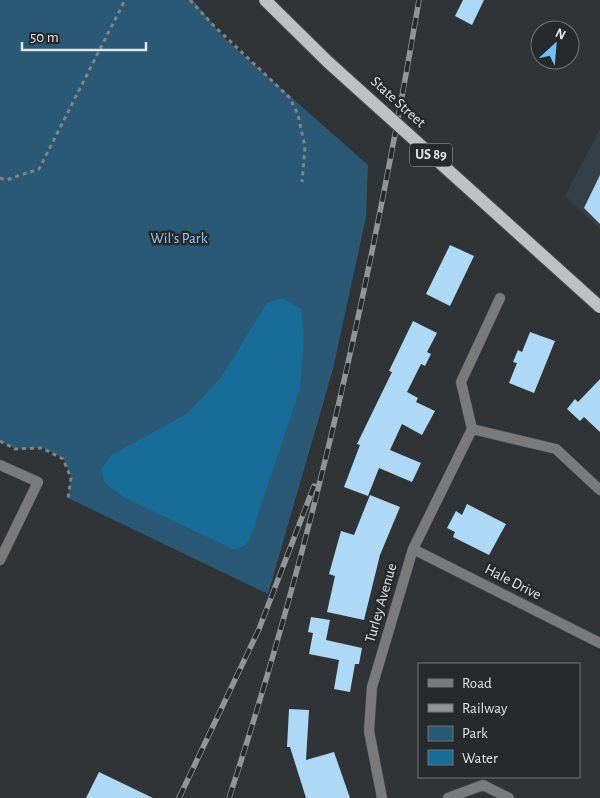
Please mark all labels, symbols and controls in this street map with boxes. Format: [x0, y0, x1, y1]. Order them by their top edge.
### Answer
scale bar [22, 20, 146, 52]
north arrow [530, 20, 580, 70]
text: N [553, 26, 568, 43]
text: 50 m [30, 30, 59, 45]
street label: State Street [368, 74, 428, 130]
road number: US 89 [410, 144, 452, 166]
park label: Wil's Park [150, 231, 208, 246]
street label: Hale Drive [482, 561, 544, 603]
street label: Turley Avenue [363, 562, 400, 644]
legend [418, 663, 580, 778]
text: Road [462, 676, 492, 691]
text: Railway [462, 701, 508, 716]
text: Park [462, 726, 488, 741]
text: Water [462, 751, 498, 766]

